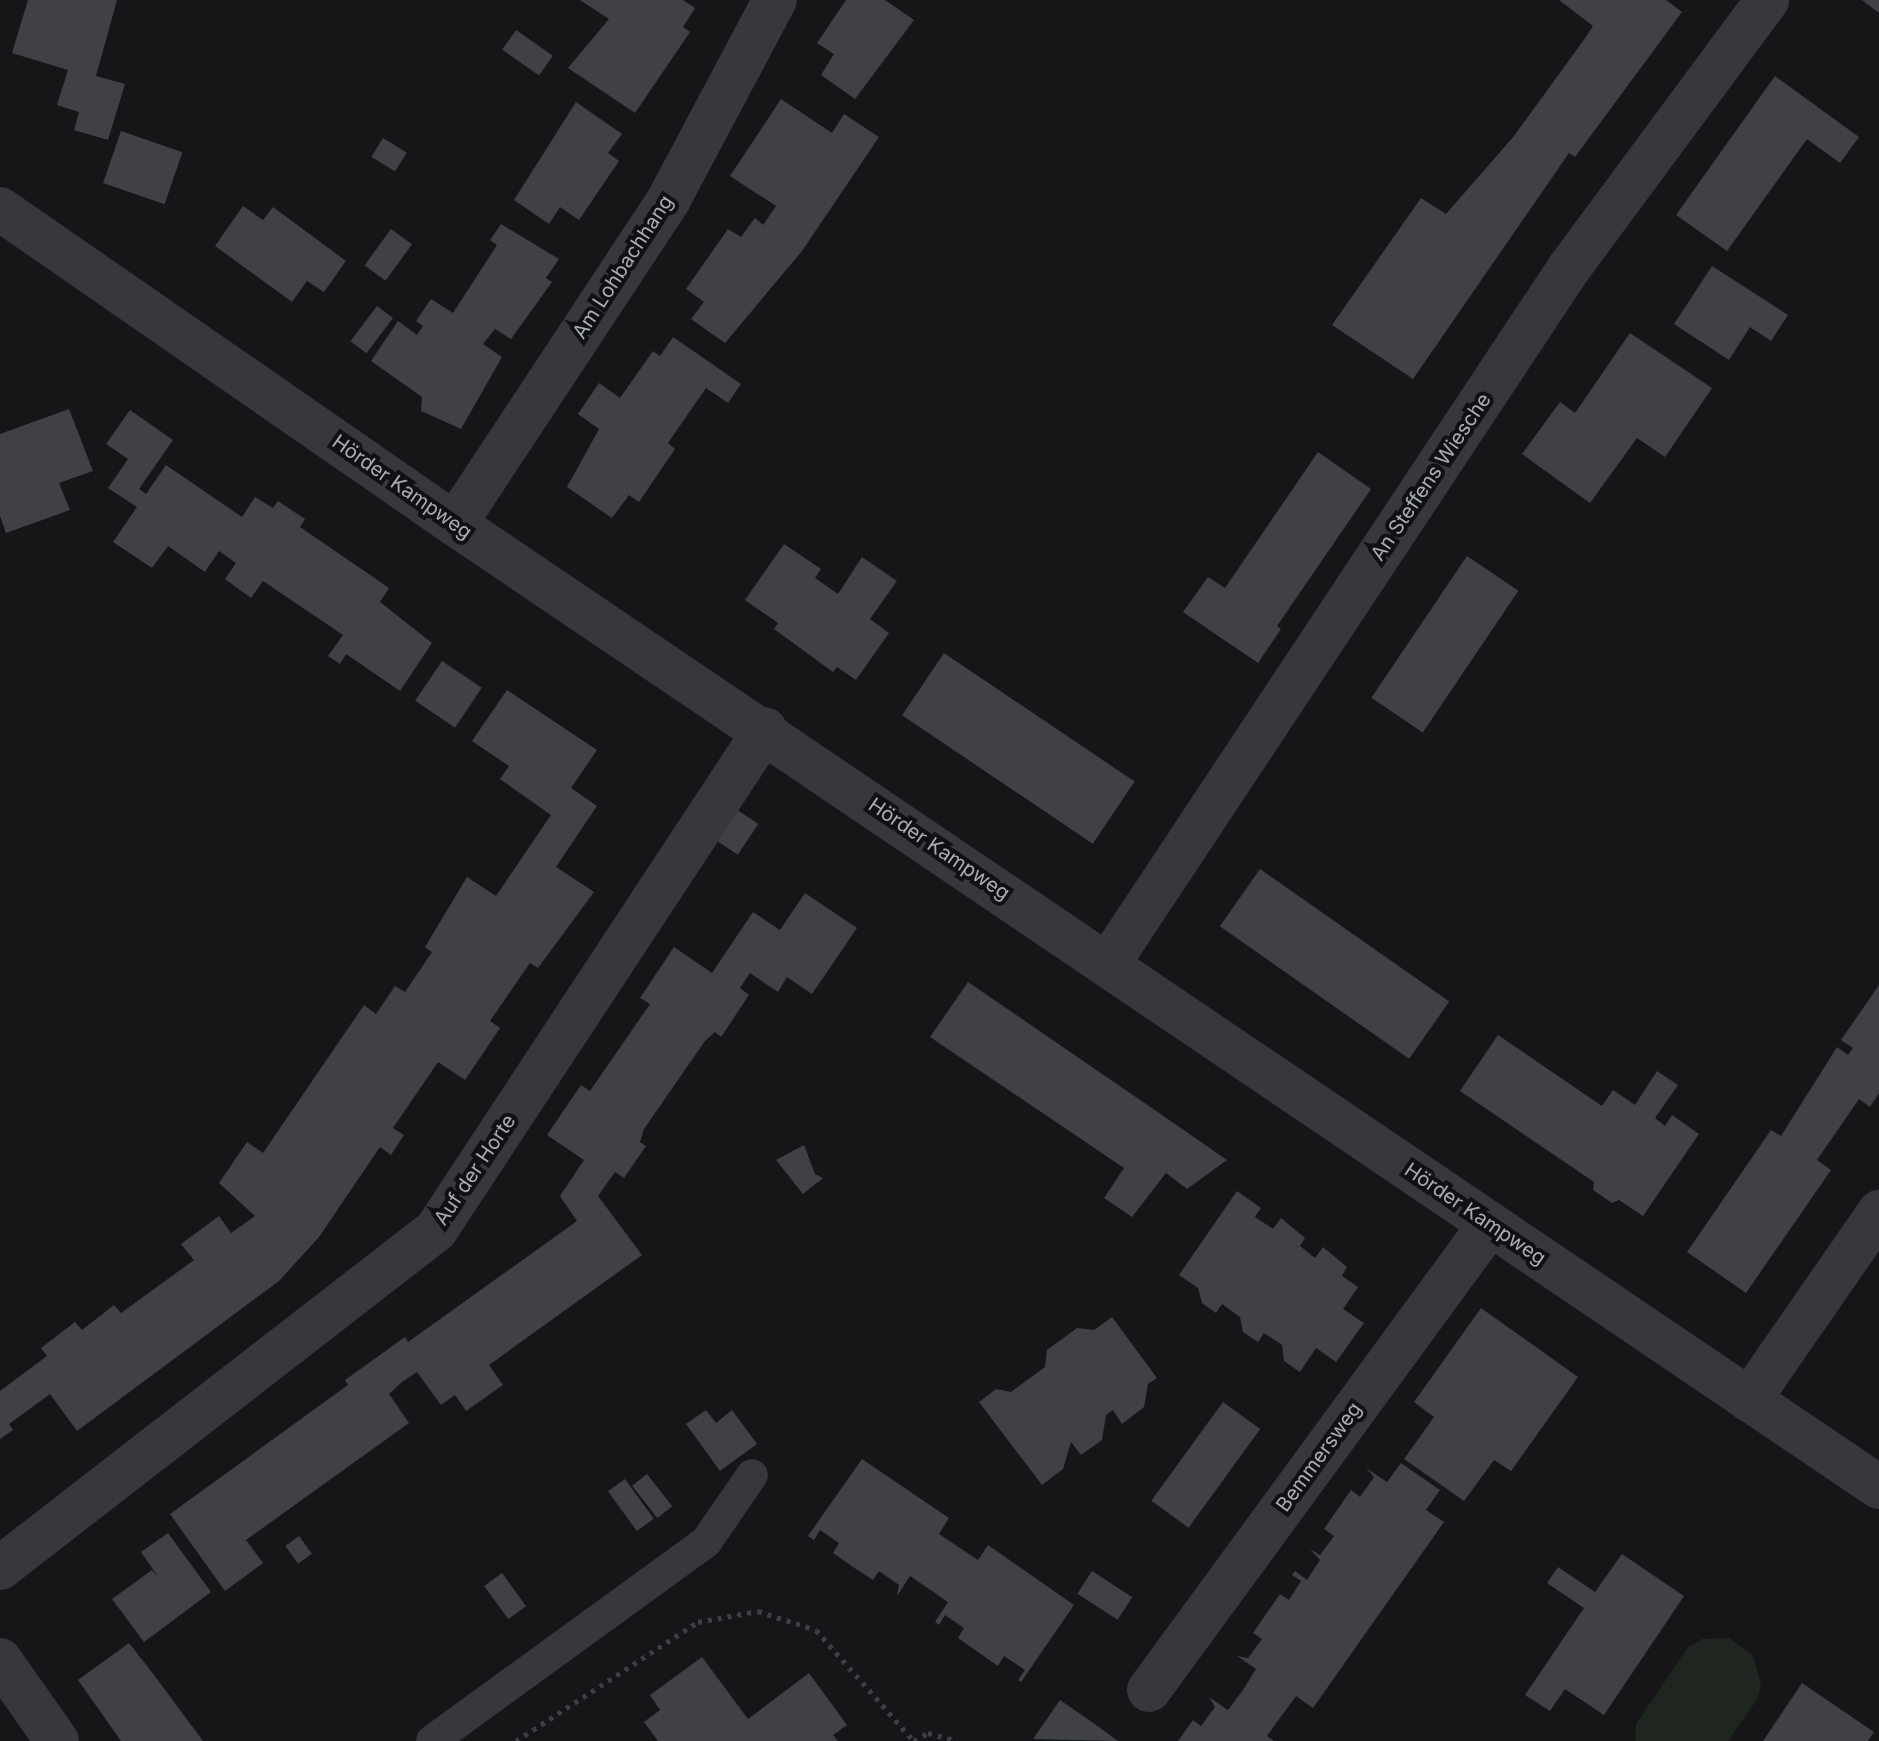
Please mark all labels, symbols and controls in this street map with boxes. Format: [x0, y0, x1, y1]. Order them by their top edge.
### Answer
street label: Am Lohbachhang [568, 191, 678, 343]
street label: An Steffens Wiesche [1366, 389, 1496, 565]
street label: Hörder Kampweg [327, 430, 477, 544]
street label: Hörder Kampweg [864, 793, 1014, 905]
street label: Auf der Horte [429, 1110, 521, 1230]
street label: Hörder Kampweg [1400, 1158, 1550, 1270]
street label: Bemmersweg [1271, 1398, 1367, 1516]

